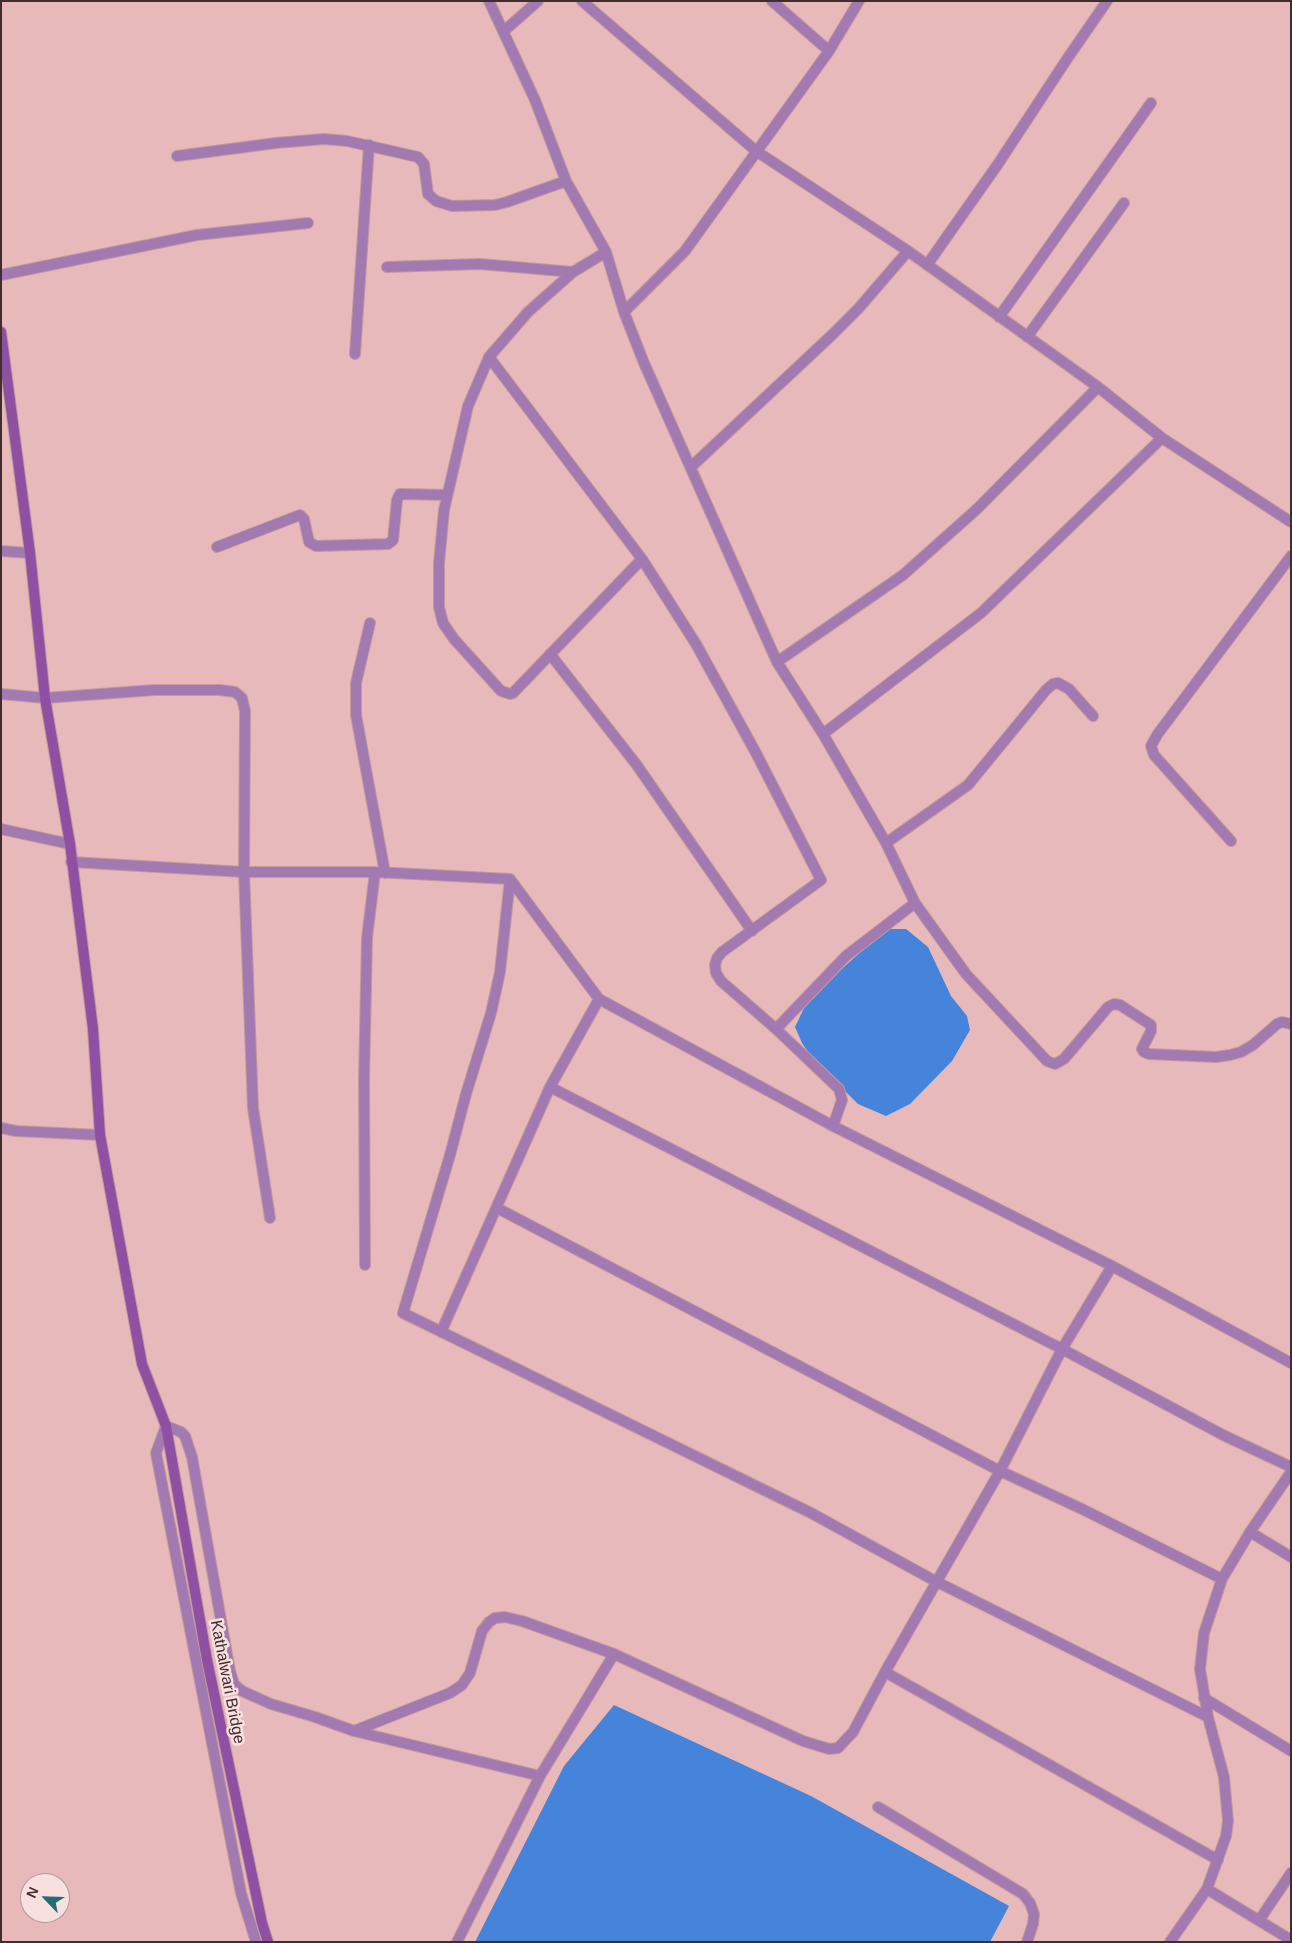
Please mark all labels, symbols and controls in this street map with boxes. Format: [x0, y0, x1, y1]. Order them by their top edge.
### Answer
street label: Kathalwari Bridge [206, 1619, 248, 1745]
north arrow [20, 1873, 70, 1923]
text: N [23, 1884, 42, 1900]

